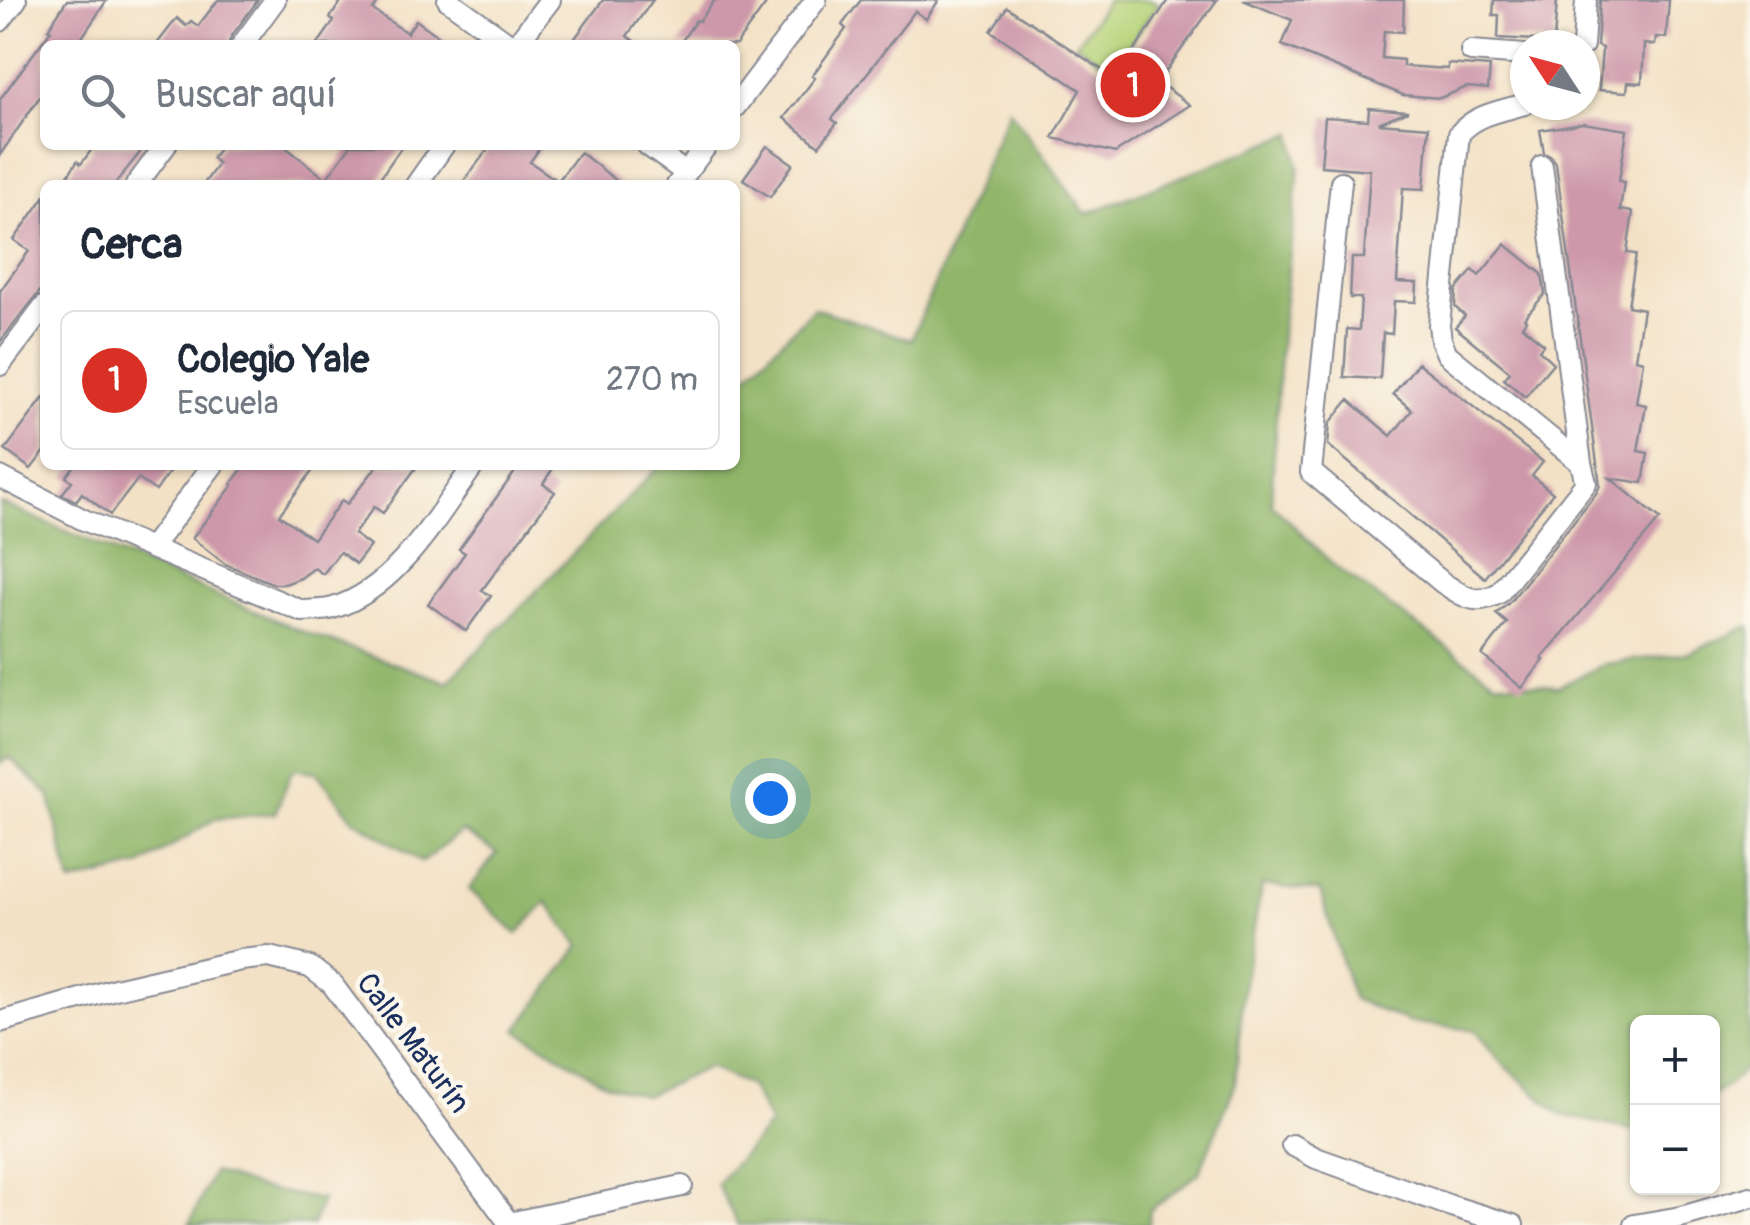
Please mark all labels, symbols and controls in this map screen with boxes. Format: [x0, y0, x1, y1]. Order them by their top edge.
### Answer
north arrow [1510, 30, 1600, 120]
search box [40, 40, 740, 150]
pin: 1 [1100, 48, 1166, 122]
icon: search [75, 68, 130, 123]
text: Buscar aquí [155, 71, 337, 119]
text: Cerca [80, 219, 182, 271]
text: Colegio Yale [177, 336, 369, 384]
text: 1 [108, 360, 121, 400]
text: 270 m [606, 360, 698, 400]
text: Escuela [177, 384, 279, 424]
your location [745, 773, 796, 824]
street label: Calle Maturín [348, 966, 478, 1120]
map controls [1630, 1015, 1720, 1195]
button: + [1630, 1015, 1720, 1105]
button: − [1630, 1105, 1720, 1195]

